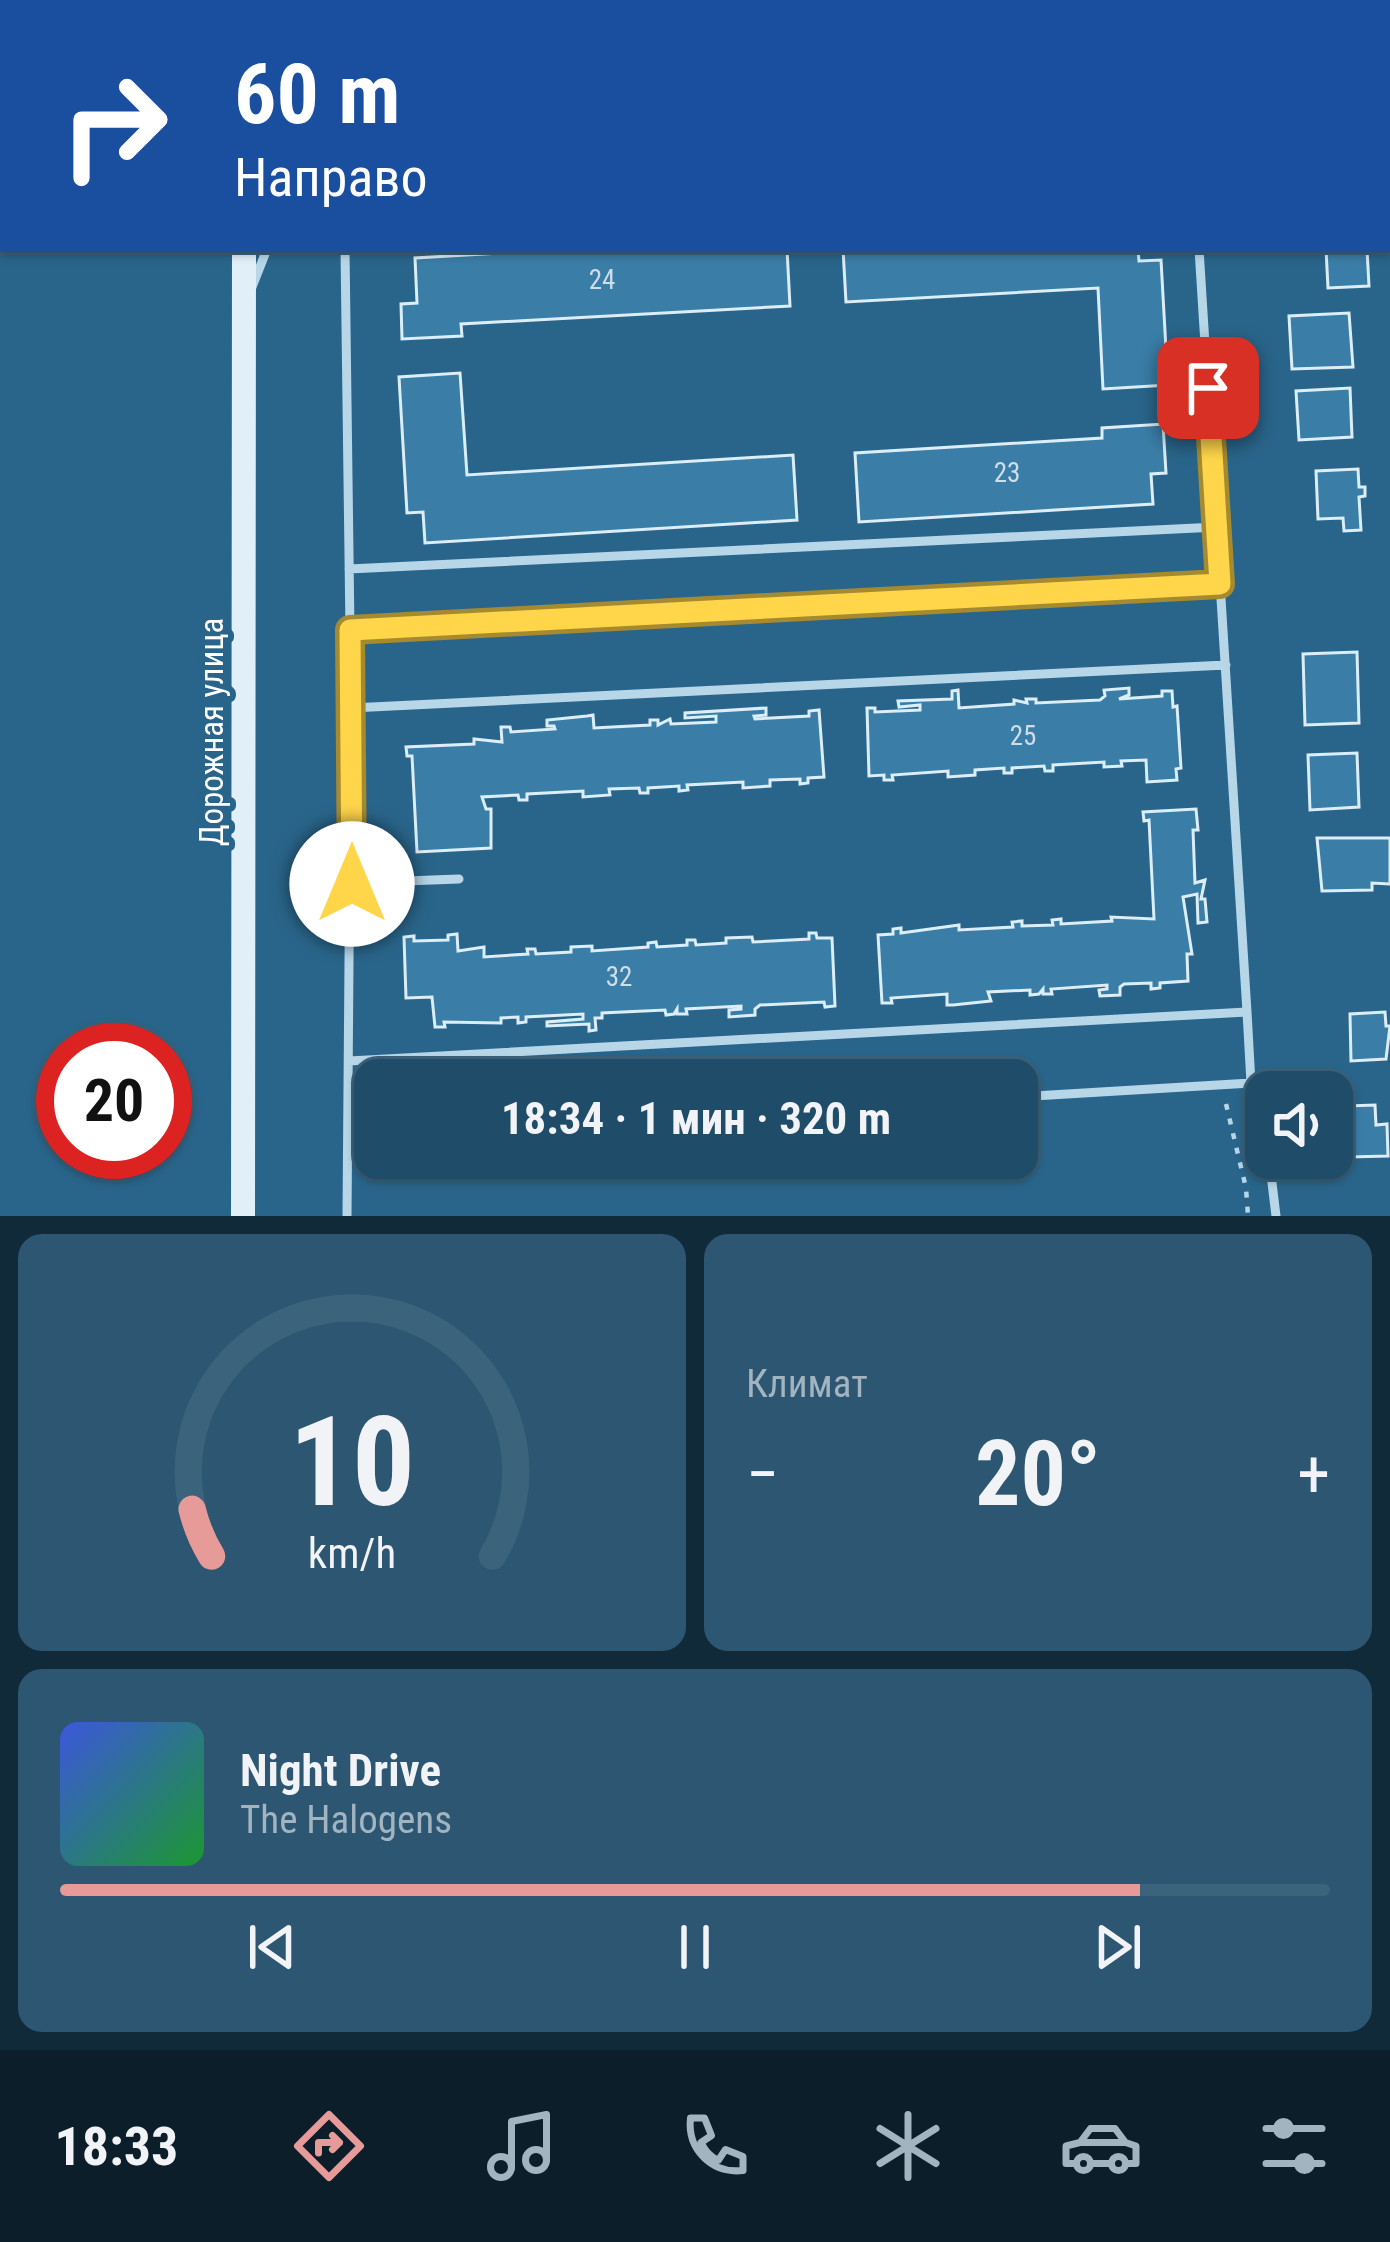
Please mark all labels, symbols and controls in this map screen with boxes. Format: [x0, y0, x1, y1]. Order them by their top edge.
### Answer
text: 60 m [234, 45, 401, 144]
icon: right [36, 48, 192, 204]
text: Направо [234, 146, 428, 209]
house number: 24 [589, 264, 615, 296]
pin [1157, 337, 1259, 439]
icon: arrive [1175, 355, 1241, 421]
house number: 23 [994, 457, 1020, 489]
street label: Дорожная улица [192, 618, 231, 846]
house number: 25 [1010, 720, 1036, 752]
position arrow [289, 821, 415, 947]
house number: 32 [606, 961, 632, 993]
speed limit sign: 20 [36, 1023, 192, 1179]
map controls [1245, 1071, 1353, 1179]
button: sound [1245, 1071, 1353, 1179]
text: 18:34 · 1 мин · 320 m [501, 1092, 891, 1145]
text: Климат [746, 1361, 868, 1407]
text: 10 [289, 1389, 415, 1535]
text: 20° [975, 1422, 1101, 1527]
text: − [746, 1436, 779, 1513]
text: + [1297, 1436, 1330, 1513]
text: km/h [308, 1527, 396, 1577]
text: Night Drive [240, 1744, 441, 1797]
text: The Halogens [240, 1797, 452, 1843]
icon: previous [239, 1914, 305, 1980]
icon: pause [662, 1914, 728, 1980]
icon: next [1085, 1914, 1151, 1980]
icon: directions [287, 2104, 371, 2188]
icon: music [480, 2104, 564, 2188]
icon: phone [673, 2104, 757, 2188]
icon: climate [866, 2104, 950, 2188]
icon: car [1059, 2104, 1143, 2188]
icon: filters [1252, 2104, 1336, 2188]
text: 18:33 [54, 2115, 178, 2178]

